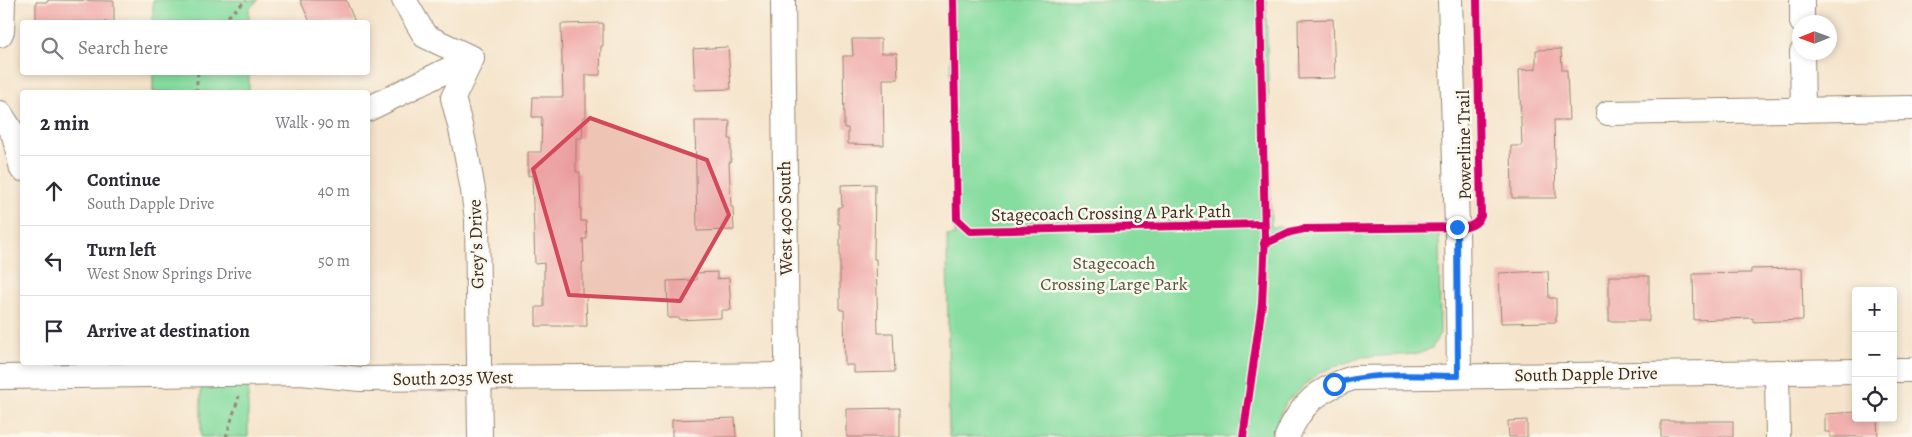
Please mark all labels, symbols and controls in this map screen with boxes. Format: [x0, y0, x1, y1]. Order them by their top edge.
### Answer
north arrow [1792, 15, 1837, 60]
search box [20, 20, 370, 75]
icon: search [38, 34, 66, 62]
text: Search here [78, 35, 168, 61]
street label: Powerline Trail [1451, 89, 1477, 200]
text: 2 min [40, 109, 89, 137]
text: Walk · 90 m [275, 112, 350, 134]
street label: West 400 South [772, 160, 798, 276]
text: Continue [87, 167, 161, 193]
icon: ahead [40, 177, 68, 205]
text: 40 m [318, 180, 350, 202]
text: South Dapple Drive [87, 193, 215, 215]
street label: Grey's Drive [462, 199, 490, 289]
street label: Stagecoach Crossing A Park Path [991, 199, 1232, 227]
route end [1446, 216, 1469, 239]
text: Turn left [87, 237, 156, 263]
icon: left [40, 247, 68, 275]
text: 50 m [318, 250, 350, 272]
park label: Stagecoach Crossing Large Park [1040, 251, 1188, 296]
text: West Snow Springs Drive [87, 263, 252, 285]
map controls [1852, 287, 1897, 422]
button: + [1852, 287, 1897, 332]
icon: arrive [40, 317, 68, 345]
text: Arrive at destination [87, 318, 250, 344]
button: − [1852, 332, 1897, 377]
street label: South Dapple Drive [1514, 361, 1658, 387]
street label: South 2035 West [392, 365, 514, 391]
route start [1323, 373, 1346, 396]
button: locate [1852, 377, 1897, 422]

